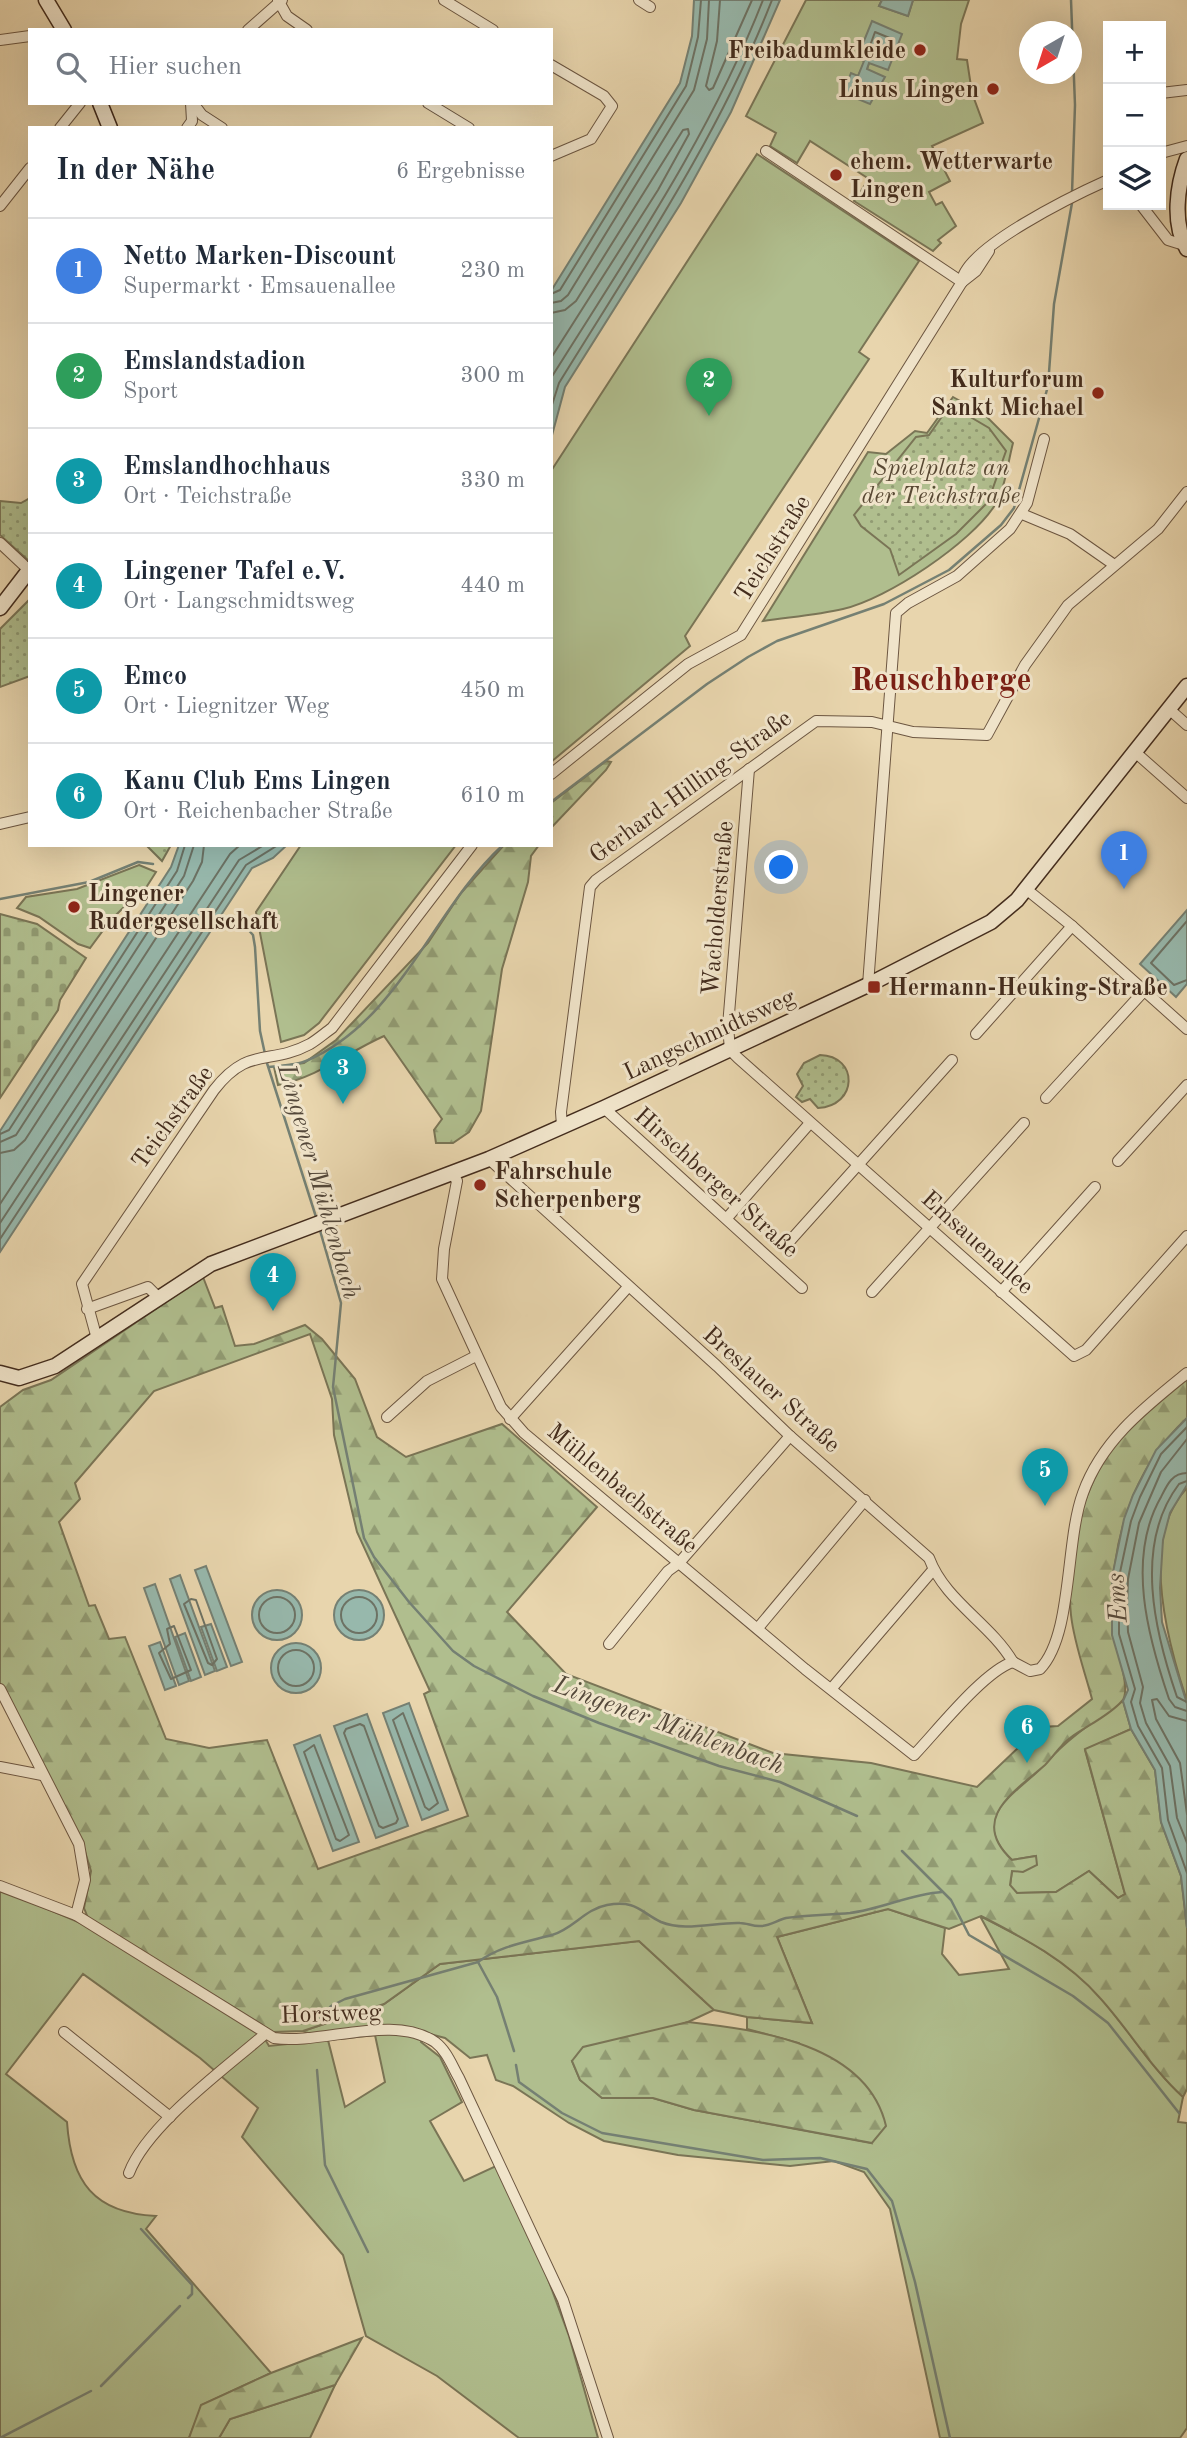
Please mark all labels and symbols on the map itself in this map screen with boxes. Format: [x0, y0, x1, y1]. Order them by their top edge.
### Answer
north arrow [1019, 21, 1082, 84]
place label: Freibadumkleide [727, 40, 906, 64]
marker: Freibadumkleide [912, 42, 928, 58]
place label: Linus Lingen [838, 79, 979, 103]
marker: Linus Lingen [985, 81, 1001, 97]
place label: ehem. Wetterwarte Lingen [850, 151, 1053, 203]
marker: ehem. Wetterwarte Lingen [828, 167, 844, 183]
pin: 2 [686, 358, 732, 416]
place label: Kulturforum Sankt Michael [931, 369, 1084, 421]
marker: Kulturforum Sankt Michael [1090, 385, 1106, 401]
park label: Spielplatz an der Teichstraße [862, 457, 1021, 509]
street label: Teichstraße [732, 492, 816, 607]
district label: Reuschberge [850, 666, 1032, 698]
street label: Gerhard-Hilling-Straße [586, 707, 796, 869]
street label: Wacholderstraße [699, 820, 739, 996]
pin: 1 [1101, 831, 1147, 889]
your location [764, 850, 798, 884]
place label: Lingener Rudergesellschaft [88, 883, 279, 935]
marker: Lingener Rudergesellschaft [66, 899, 82, 915]
place label: Hermann-Heuking-Straße [888, 977, 1168, 1001]
marker: Hermann-Heuking-Straße [866, 979, 882, 995]
street label: Langschmidtsweg [620, 986, 799, 1086]
pin: 3 [320, 1046, 366, 1104]
water label: Lingener Mühlenbach [272, 1060, 364, 1302]
street label: Teichstraße [128, 1062, 219, 1174]
street label: Hirschberger Straße [629, 1104, 802, 1263]
place label: Fahrschule Scherpenberg [494, 1161, 641, 1213]
marker: Fahrschule Scherpenberg [472, 1177, 488, 1193]
street label: Emsauenallee [916, 1187, 1037, 1300]
pin: 4 [250, 1253, 296, 1311]
street label: Breslauer Straße [698, 1323, 844, 1458]
street label: Mühlenbachstraße [542, 1420, 702, 1559]
pin: 5 [1022, 1448, 1068, 1506]
water label: Ems [1103, 1572, 1133, 1625]
water label: Lingener Mühlenbach [548, 1672, 787, 1780]
pin: 6 [1004, 1705, 1050, 1763]
street label: Horstweg [280, 2001, 382, 2029]

